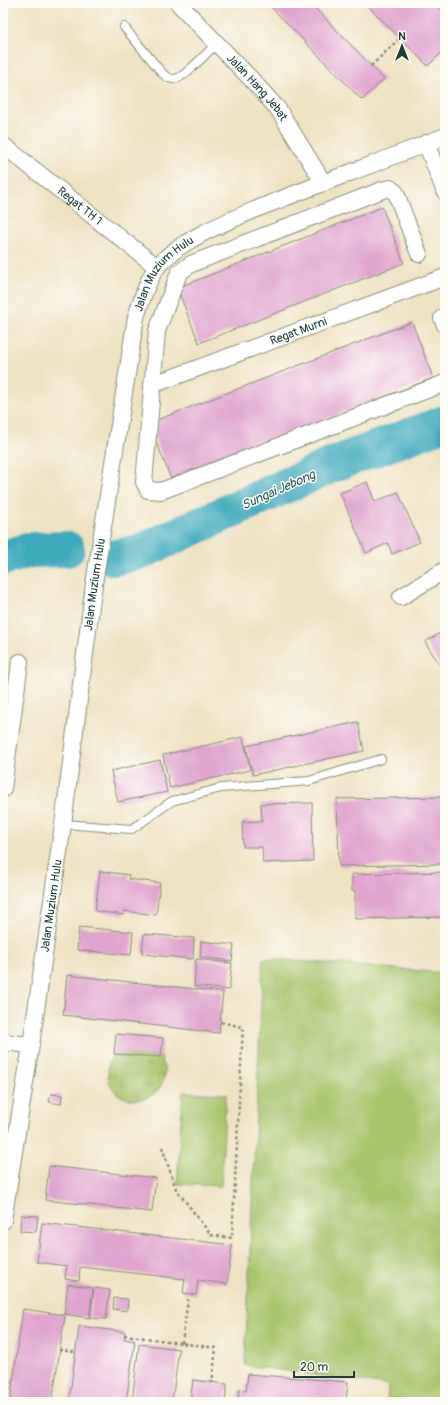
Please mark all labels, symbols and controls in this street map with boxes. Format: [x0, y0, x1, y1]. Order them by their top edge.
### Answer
north arrow [382, 26, 422, 66]
text: N [398, 30, 406, 43]
street label: Jalan Hang Jebat [223, 51, 291, 124]
street label: Regat TH 1 [54, 184, 105, 229]
street label: Jalan Muzium Hulu [131, 233, 197, 313]
street label: Regat Murni [268, 314, 329, 349]
water label: Sungai Jebong [239, 466, 319, 513]
street label: Jalan Muzium Hulu [81, 537, 109, 632]
street label: Jalan Muzium Hulu [38, 858, 66, 953]
scale bar [294, 1353, 354, 1379]
text: 20 m [300, 1360, 329, 1375]

